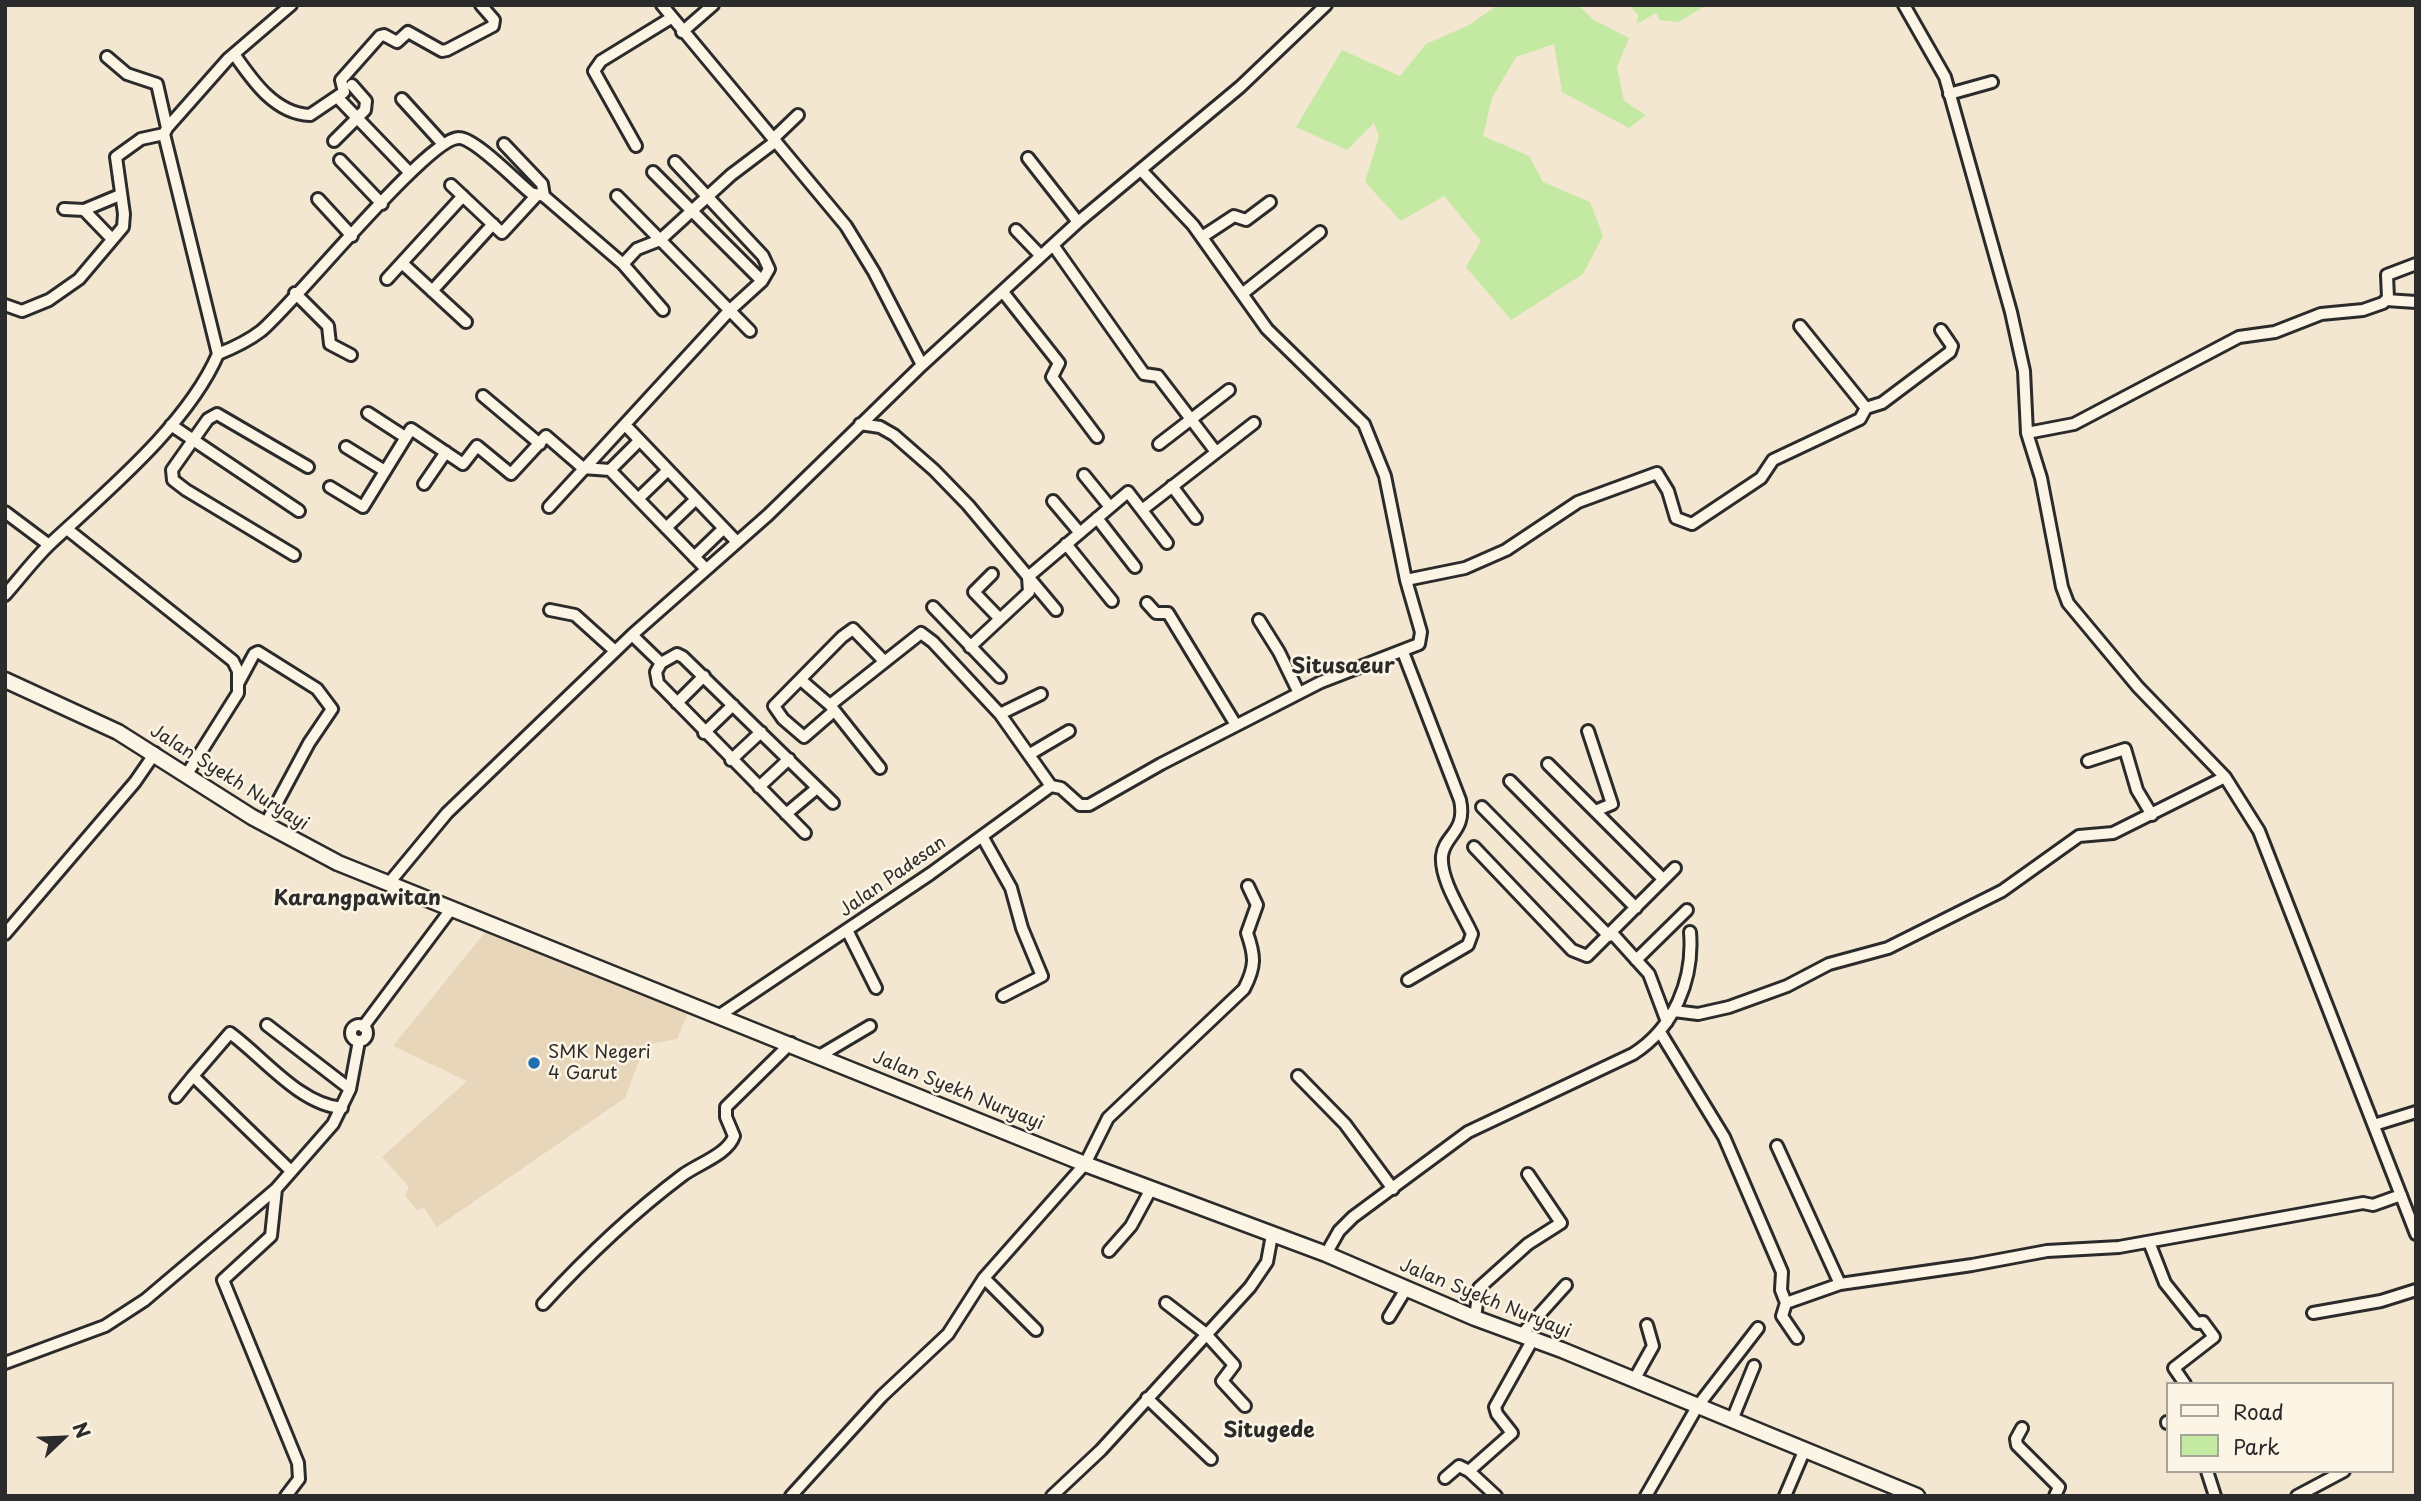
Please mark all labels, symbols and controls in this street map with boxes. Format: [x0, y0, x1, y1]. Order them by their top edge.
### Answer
district label: Situsaeur [1291, 654, 1395, 680]
street label: Jalan Syekh Nuryayi [146, 720, 312, 836]
street label: Jalan Padesan [836, 832, 950, 922]
district label: Karangpawitan [273, 886, 441, 912]
place label: SMK Negeri 4 Garut [548, 1042, 651, 1084]
street label: Jalan Syekh Nuryayi [869, 1047, 1047, 1135]
marker: SMK Negeri 4 Garut [526, 1055, 542, 1071]
street label: Jalan Syekh Nuryayi [1396, 1255, 1574, 1343]
legend [2166, 1382, 2393, 1473]
text: Road [2233, 1395, 2284, 1427]
north arrow [28, 1403, 98, 1473]
text: N [67, 1417, 98, 1442]
district label: Situgede [1223, 1418, 1315, 1444]
text: Park [2233, 1430, 2280, 1462]

